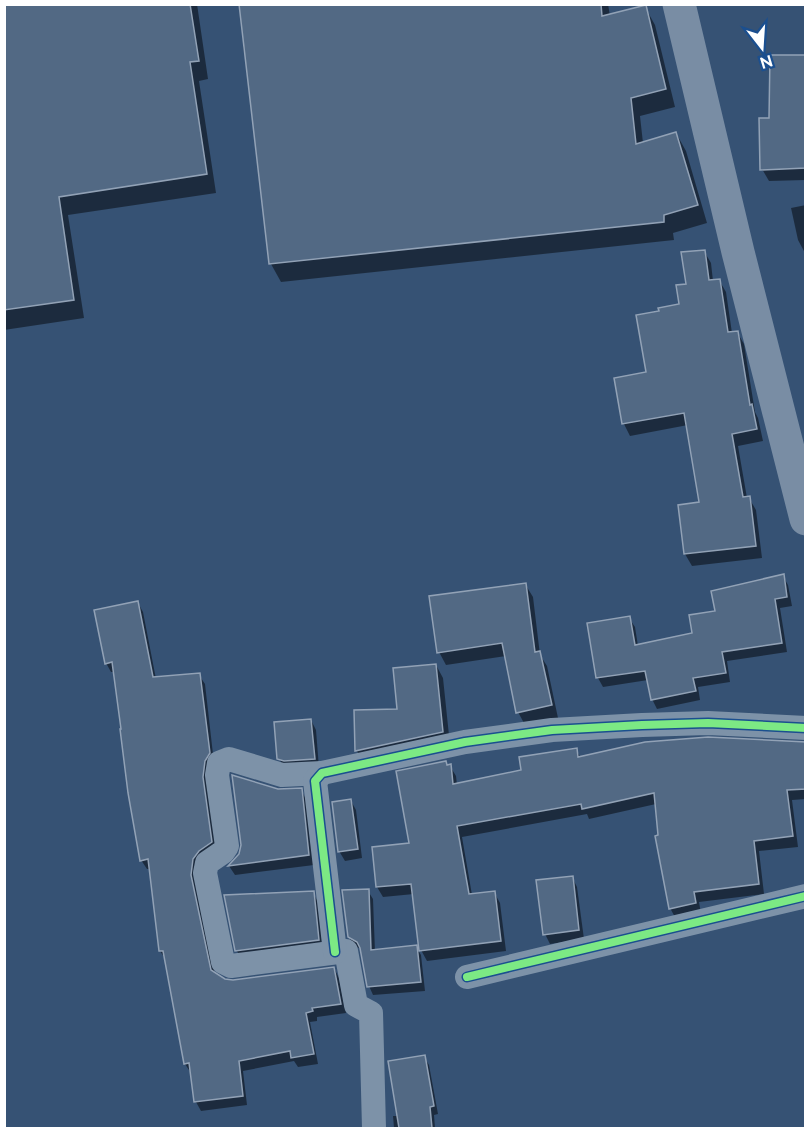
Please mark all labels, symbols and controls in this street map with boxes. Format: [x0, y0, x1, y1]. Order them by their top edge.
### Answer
north arrow [732, 18, 792, 78]
text: N [758, 51, 775, 73]

